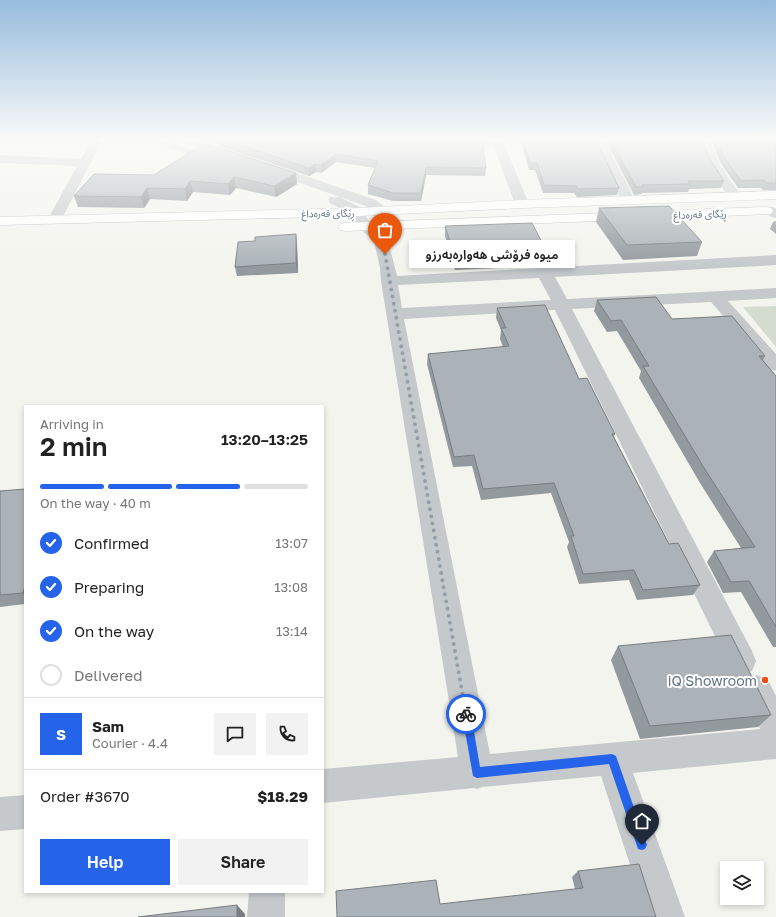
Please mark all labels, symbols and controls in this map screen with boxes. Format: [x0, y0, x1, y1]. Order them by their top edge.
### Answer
street label: ڕێگای قەرەداغ [301, 207, 355, 223]
street label: ڕێگای قەرەداغ [673, 207, 727, 224]
pin [368, 213, 402, 254]
icon: bag [374, 219, 396, 241]
callout: میوە فرۆشی هەوارەبەرزو [409, 240, 575, 268]
text: میوە فرۆشی هەوارەبەرزو [425, 246, 559, 262]
text: Arriving in [40, 416, 104, 432]
text: 13:20–13:25 [221, 430, 308, 448]
text: 2 min [40, 431, 108, 462]
text: On the way · 40 m [40, 495, 151, 511]
icon: check [40, 532, 62, 554]
text: Confirmed [74, 534, 149, 552]
text: 13:07 [275, 535, 308, 551]
icon: check [40, 576, 62, 598]
text: Preparing [74, 578, 144, 596]
text: 13:08 [274, 579, 308, 595]
icon: check [40, 620, 62, 642]
text: On the way [74, 622, 154, 640]
text: 13:14 [276, 623, 308, 639]
text: Delivered [74, 666, 142, 684]
place label: iQ Showroom [668, 672, 757, 689]
marker: iQ Showroom [760, 675, 770, 685]
courier [446, 694, 486, 734]
icon: bike [455, 703, 477, 725]
button: chat [214, 713, 256, 755]
button: phone [266, 713, 308, 755]
text: Sam [92, 717, 124, 735]
text: S [56, 725, 66, 743]
text: Courier · 4.4 [92, 735, 168, 751]
text: Order #3670 [40, 787, 130, 805]
text: $18.29 [257, 787, 308, 805]
pin [625, 804, 659, 845]
icon: home [631, 810, 653, 832]
button: Help [40, 839, 170, 885]
button: Share [178, 839, 308, 885]
map controls [720, 861, 764, 905]
button: layers [720, 861, 764, 905]

